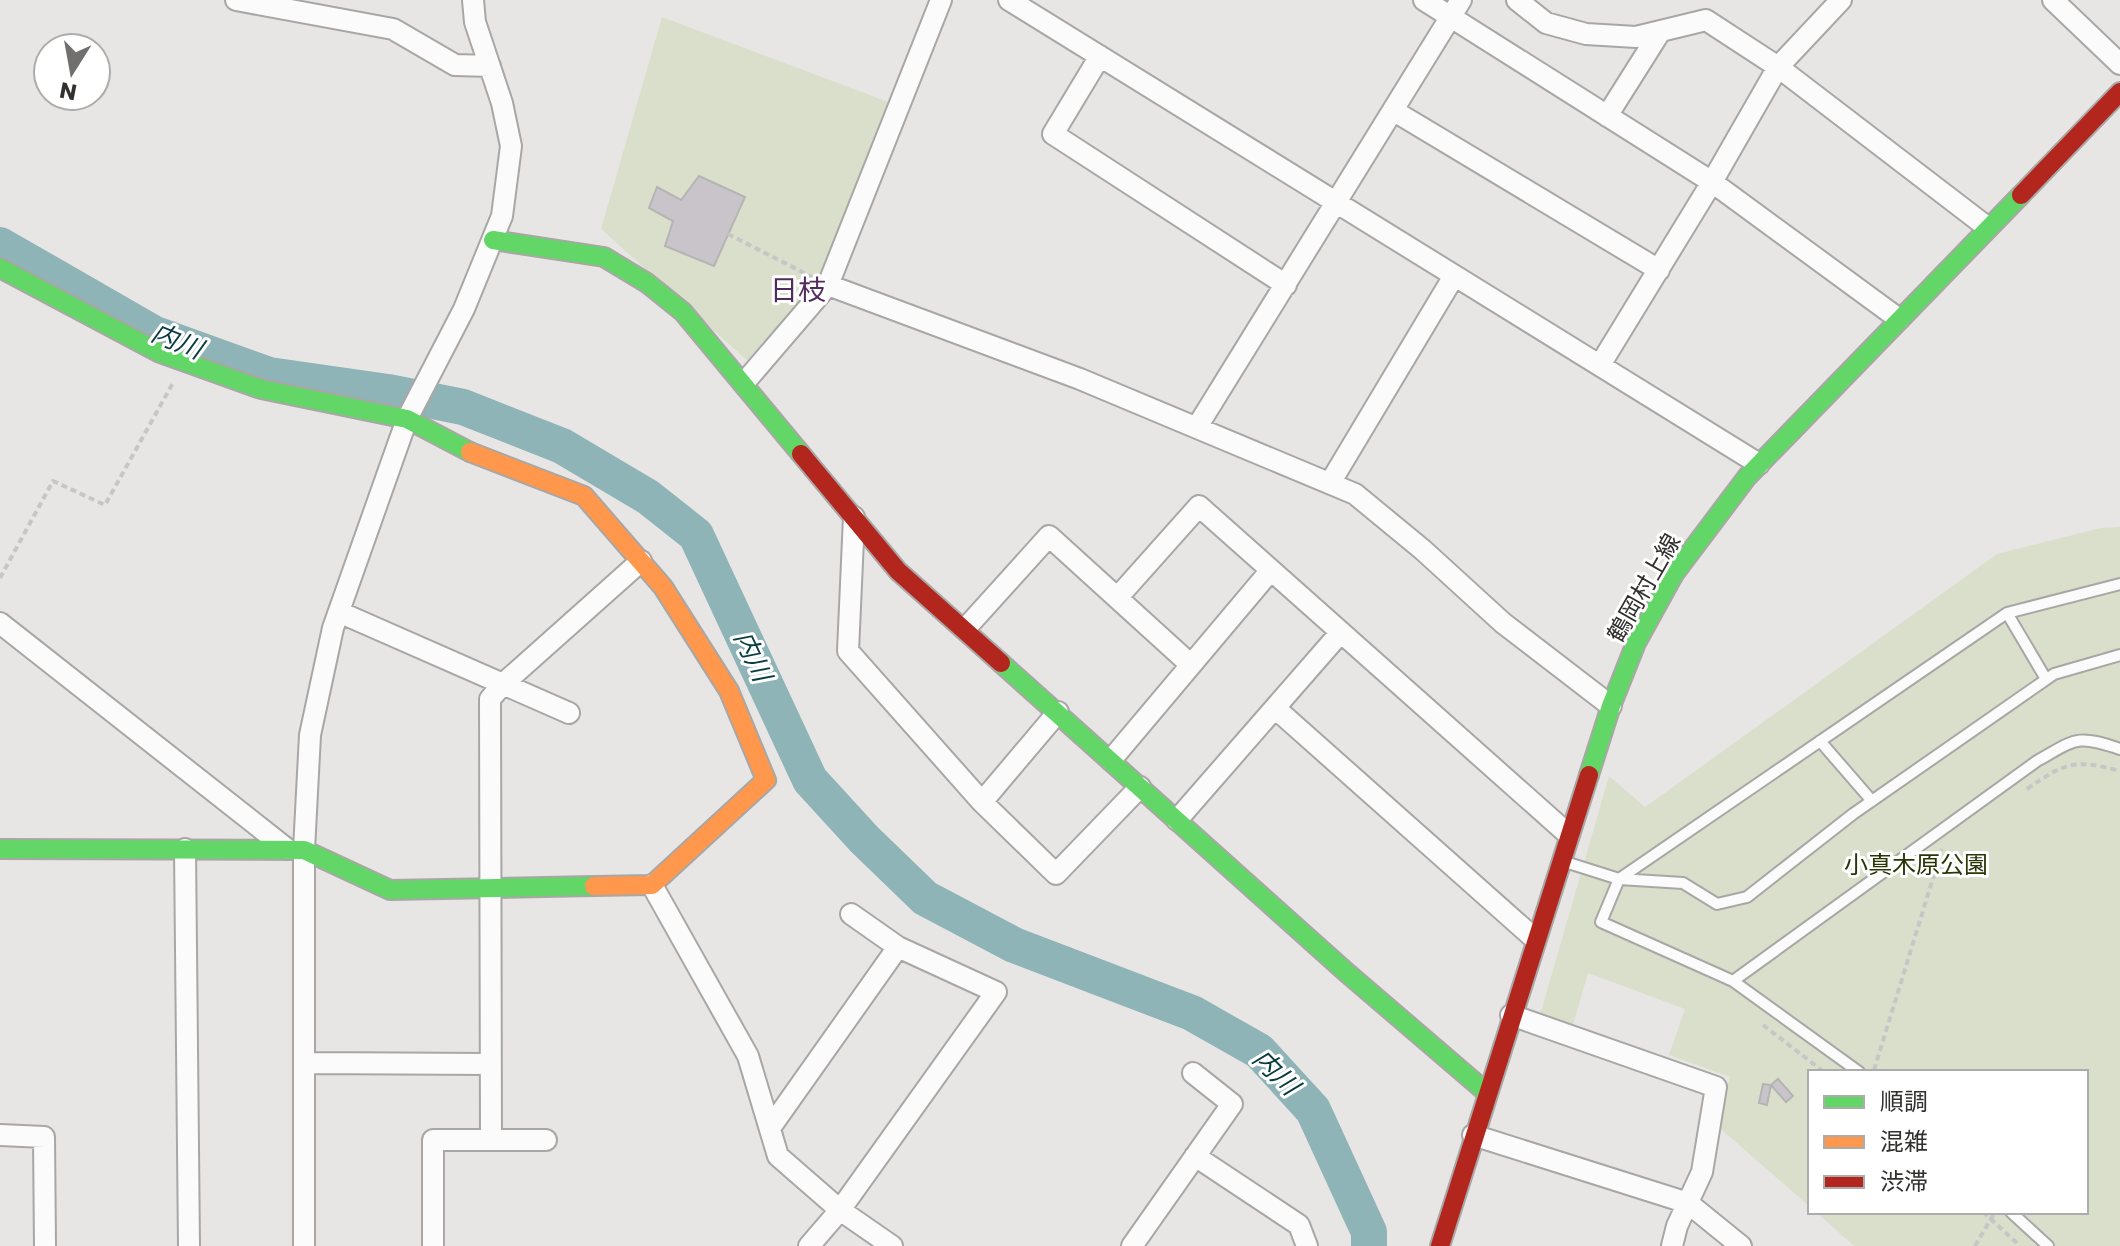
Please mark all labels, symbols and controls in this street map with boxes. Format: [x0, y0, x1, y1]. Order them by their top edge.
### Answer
north arrow [32, 32, 112, 112]
text: N [57, 74, 79, 108]
district label: 日枝 [770, 271, 826, 310]
water label: 内川 [146, 315, 211, 369]
street label: 鶴岡村上線 [1599, 528, 1688, 648]
water label: 内川 [726, 625, 782, 690]
park label: 小真木原公園 [1844, 848, 1988, 881]
water label: 内川 [1245, 1041, 1309, 1105]
legend [1808, 1070, 2088, 1214]
text: 順調 [1880, 1085, 1928, 1118]
text: 混雑 [1880, 1125, 1928, 1158]
text: 渋滞 [1880, 1165, 1928, 1198]

